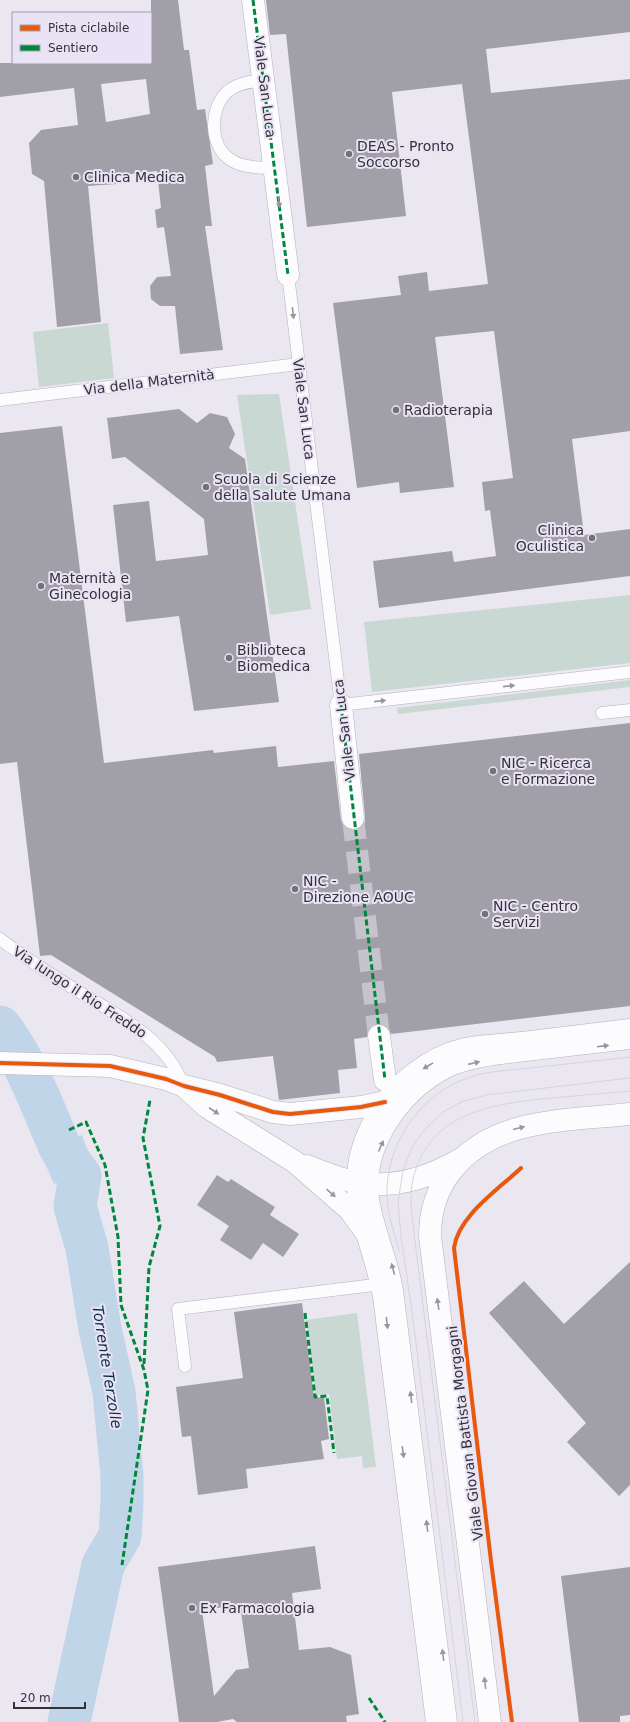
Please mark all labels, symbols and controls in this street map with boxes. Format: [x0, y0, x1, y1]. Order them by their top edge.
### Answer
legend [12, 12, 152, 64]
text: Pista ciclabile [48, 21, 129, 35]
street label: Viale San Luca [251, 35, 279, 139]
text: Sentiero [48, 41, 98, 55]
place label: DEAS - Pronto Soccorso [357, 138, 454, 170]
marker: DEAS - Pronto Soccorso [344, 149, 354, 159]
place label: Clinica Medica [84, 169, 185, 185]
marker: Clinica Medica [71, 172, 81, 182]
one-way arrow [276, 195, 282, 208]
one-way arrow [289, 307, 296, 319]
street label: Viale San Luca [290, 357, 318, 461]
street label: Via della Maternità [83, 366, 215, 398]
place label: Radioterapia [404, 402, 493, 418]
marker: Radioterapia [391, 405, 401, 415]
place label: Scuola di Scienze della Salute Umana [214, 471, 351, 503]
marker: Scuola di Scienze della Salute Umana [201, 482, 211, 492]
place label: Clinica Oculistica [516, 522, 584, 554]
marker: Clinica Oculistica [587, 533, 597, 543]
place label: Maternità e Ginecologia [49, 570, 131, 602]
marker: Maternità e Ginecologia [36, 581, 46, 591]
place label: Biblioteca Biomedica [237, 642, 310, 674]
marker: Biblioteca Biomedica [224, 653, 234, 663]
street label: Viale San Luca [330, 678, 358, 782]
one-way arrow [503, 683, 515, 689]
one-way arrow [374, 697, 386, 704]
place label: NIC - Ricerca e Formazione [501, 755, 595, 787]
marker: NIC - Ricerca e Formazione [488, 766, 498, 776]
place label: NIC - Direzione AOUC [303, 873, 414, 905]
marker: NIC - Direzione AOUC [290, 884, 300, 894]
place label: NIC - Centro Servizi [493, 898, 578, 930]
marker: NIC - Centro Servizi [480, 909, 490, 919]
street label: Via lungo il Rio Freddo [10, 943, 150, 1041]
one-way arrow [597, 1043, 609, 1050]
one-way arrow [468, 1059, 480, 1065]
one-way arrow [422, 1062, 434, 1069]
one-way arrow [208, 1107, 219, 1115]
one-way arrow [513, 1125, 525, 1131]
one-way arrow [378, 1140, 384, 1151]
one-way arrow [326, 1189, 337, 1198]
one-way arrow [390, 1263, 396, 1275]
one-way arrow [434, 1298, 441, 1310]
water label: Torrente Terzolle [88, 1304, 126, 1430]
one-way arrow [384, 1317, 390, 1329]
street label: Viale Giovan Battista Morgagni [444, 1325, 486, 1541]
one-way arrow [407, 1391, 414, 1404]
one-way arrow [400, 1446, 406, 1458]
one-way arrow [424, 1520, 430, 1533]
place label: Ex Farmacologia [200, 1600, 315, 1616]
marker: Ex Farmacologia [187, 1603, 197, 1613]
one-way arrow [440, 1649, 446, 1662]
one-way arrow [482, 1677, 488, 1689]
scale bar [14, 1684, 85, 1710]
text: 20 m [20, 1691, 51, 1705]

